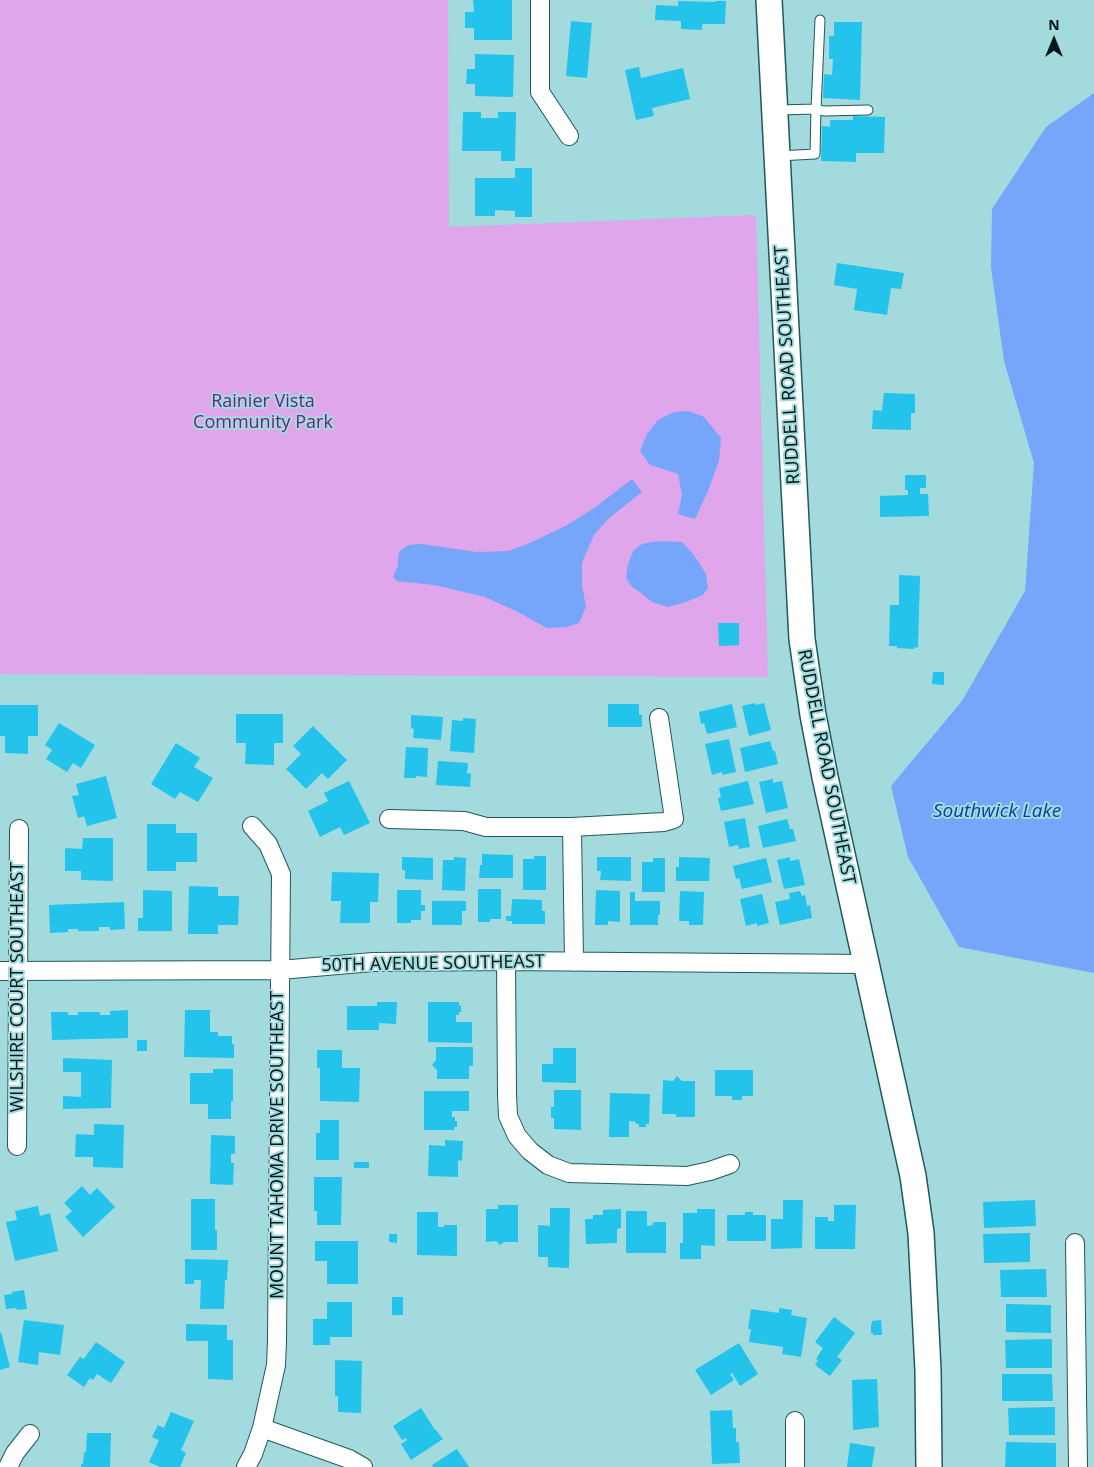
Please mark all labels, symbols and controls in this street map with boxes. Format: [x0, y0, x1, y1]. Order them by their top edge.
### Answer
north arrow [1029, 15, 1079, 65]
text: N [1048, 15, 1060, 34]
street label: RUDDELL ROAD SOUTHEAST [771, 245, 805, 485]
park label: Rainier Vista Community Park [193, 391, 333, 434]
street label: RUDDELL ROAD SOUTHEAST [793, 647, 859, 887]
water label: Southwick Lake [933, 801, 1061, 823]
street label: WILSHIRE COURT SOUTHEAST [7, 862, 29, 1112]
street label: 50TH AVENUE SOUTHEAST [321, 951, 545, 977]
street label: MOUNT TAHOMA DRIVE SOUTHEAST [267, 991, 289, 1299]

